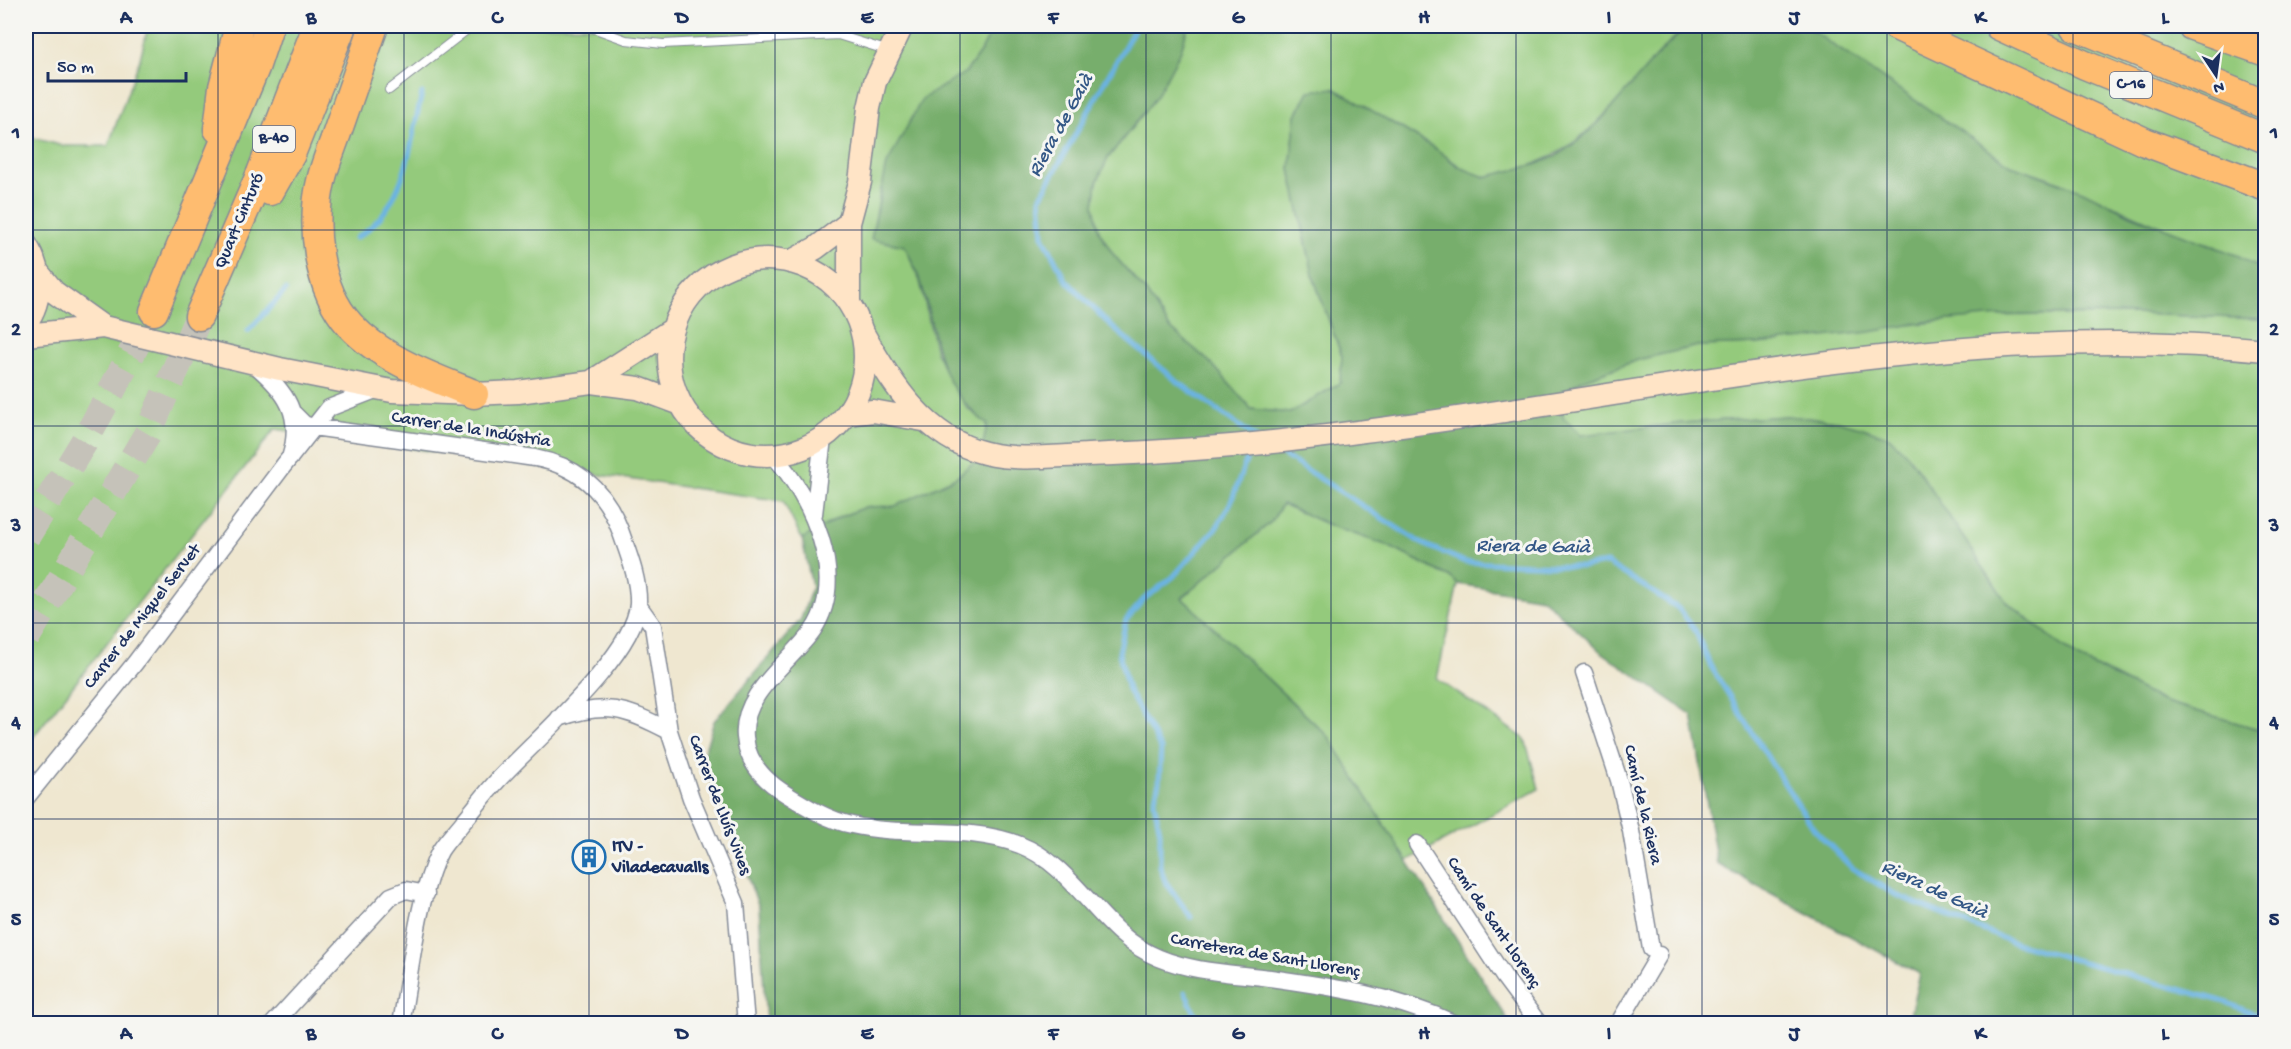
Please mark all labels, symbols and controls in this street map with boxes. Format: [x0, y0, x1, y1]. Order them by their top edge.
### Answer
text: A [119, 8, 134, 31]
text: B [305, 8, 317, 31]
text: C [491, 8, 505, 31]
text: D [673, 8, 689, 31]
text: E [861, 8, 875, 31]
text: F [1047, 8, 1060, 31]
text: G [1232, 8, 1246, 31]
text: H [1418, 8, 1430, 31]
text: I [1607, 8, 1612, 31]
text: J [1788, 8, 1801, 31]
text: K [1973, 8, 1988, 31]
text: L [2161, 8, 2170, 31]
scale bar [48, 45, 186, 83]
north arrow [2186, 45, 2246, 105]
text: 50 m [57, 58, 94, 79]
water label: Riera de Gaià [1024, 69, 1101, 181]
road number: C-16 [2110, 72, 2152, 98]
text: N [2211, 76, 2226, 97]
text: 1 [11, 123, 20, 146]
text: 1 [2269, 123, 2278, 146]
road number: B-40 [253, 126, 295, 152]
street label: Quart Cinturó [210, 170, 270, 272]
text: 2 [11, 320, 21, 343]
text: 2 [2269, 320, 2279, 343]
street label: Carrer de la Indústria [390, 407, 553, 453]
text: 3 [10, 516, 21, 539]
text: 3 [2268, 516, 2279, 539]
water label: Riera de Gaià [1476, 536, 1592, 561]
street label: Carrer de Miquel Servet [80, 539, 207, 694]
text: 4 [10, 713, 21, 736]
text: 4 [2268, 713, 2279, 736]
street label: Carrer de Lluís Vives [683, 732, 756, 879]
street label: Camí de la Riera [1618, 743, 1666, 868]
place label: ITV - Viladecavalls [611, 837, 710, 879]
building icon: ITV - Viladecavalls [571, 839, 607, 875]
street label: Camí de Sant Llorenç [1441, 853, 1545, 993]
water label: Riera de Gaià [1877, 856, 1992, 926]
text: 5 [11, 910, 22, 933]
text: 5 [2269, 910, 2280, 933]
street label: Carretera de Sant Llorenç [1169, 929, 1362, 983]
text: A [119, 1024, 134, 1047]
text: B [305, 1024, 317, 1047]
text: C [491, 1024, 505, 1047]
text: D [673, 1024, 689, 1047]
text: E [861, 1024, 875, 1047]
text: F [1047, 1024, 1060, 1047]
text: G [1232, 1024, 1246, 1047]
text: H [1418, 1024, 1430, 1047]
text: I [1607, 1024, 1612, 1047]
text: J [1788, 1024, 1801, 1047]
text: K [1973, 1024, 1988, 1047]
text: L [2161, 1024, 2170, 1047]

